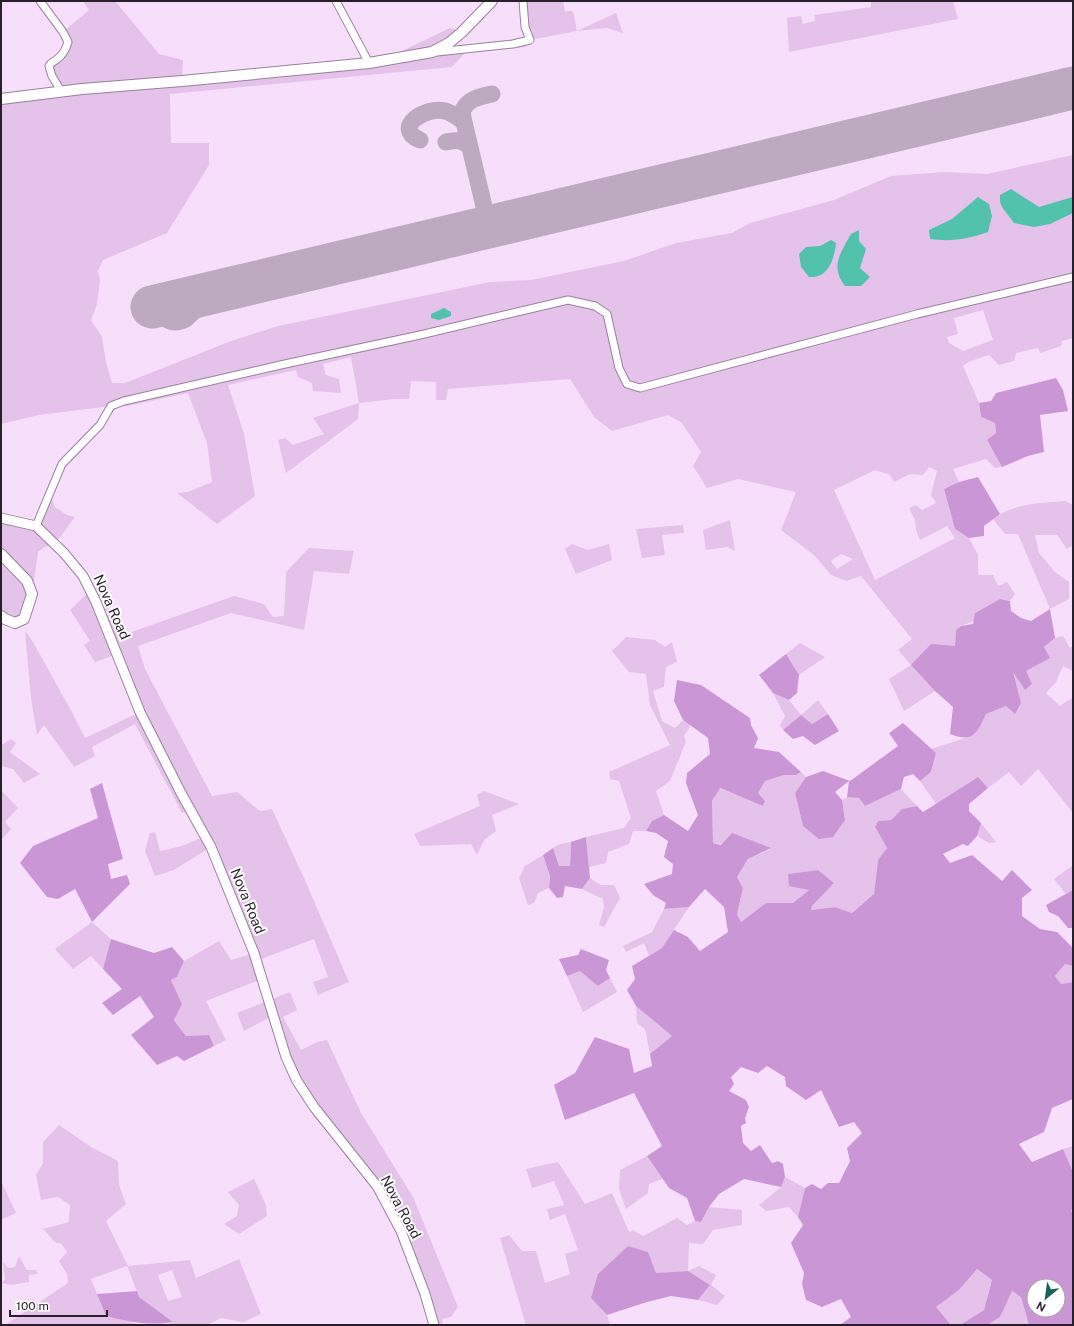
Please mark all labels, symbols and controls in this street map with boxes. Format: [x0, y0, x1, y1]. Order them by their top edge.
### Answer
street label: Nova Road [91, 572, 133, 642]
street label: Nova Road [228, 866, 268, 936]
street label: Nova Road [378, 1173, 424, 1241]
north arrow [1026, 1278, 1066, 1318]
scale bar [10, 1292, 107, 1318]
text: 100 m [16, 1299, 49, 1313]
text: N [1034, 1299, 1048, 1314]

